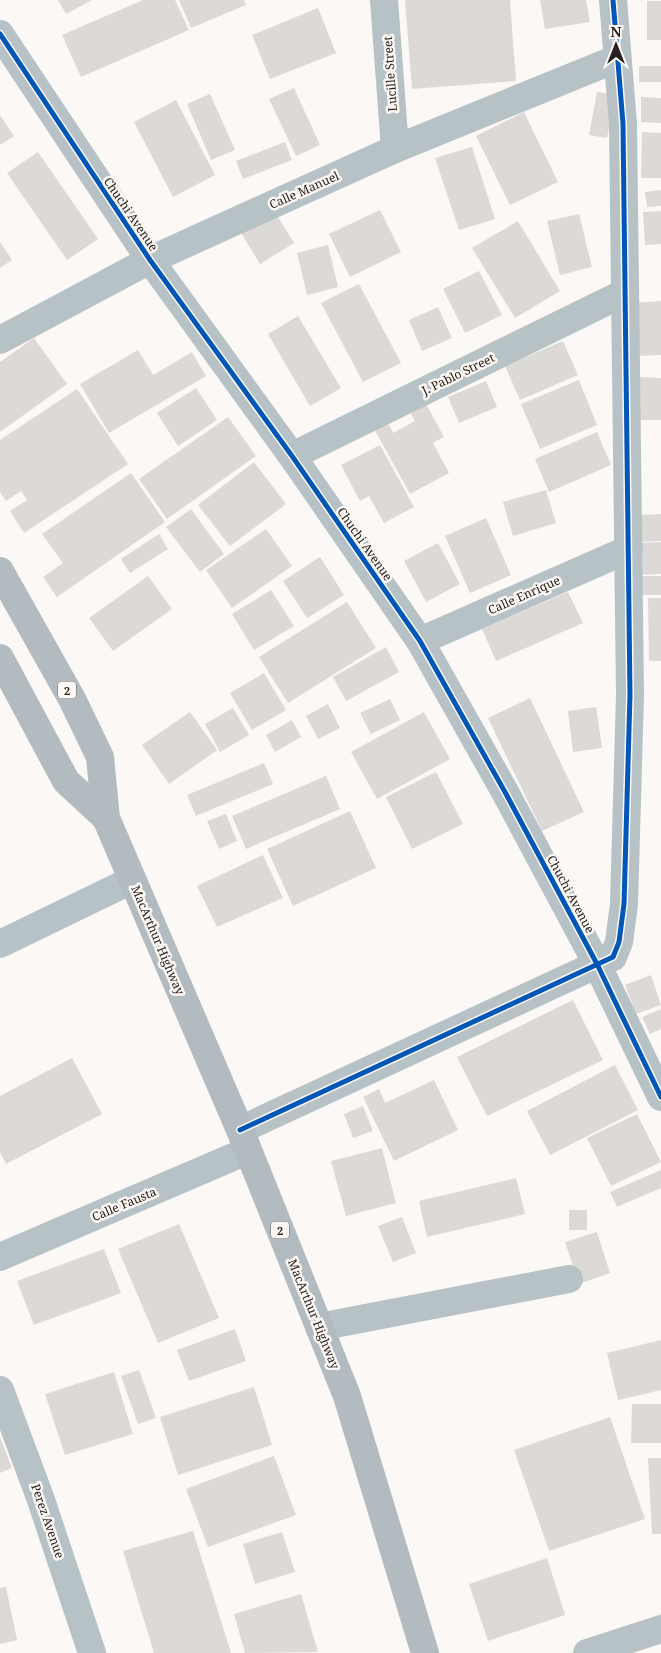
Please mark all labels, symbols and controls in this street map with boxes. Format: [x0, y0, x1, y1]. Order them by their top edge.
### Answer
north arrow [591, 20, 641, 70]
text: N [610, 22, 622, 41]
street label: Lucille Street [379, 36, 401, 112]
street label: Calle Manuel [266, 167, 342, 213]
street label: Chuchi Avenue [100, 174, 162, 254]
street label: J. Pablo Street [418, 349, 497, 399]
street label: Chuchi Avenue [333, 504, 397, 584]
street label: Calle Enrique [485, 572, 563, 618]
road number: 2 [58, 682, 76, 698]
street label: Chuchi Avenue [543, 852, 599, 936]
street label: MacArthur Highway [127, 883, 189, 998]
street label: Calle Fausta [89, 1183, 159, 1225]
road number: 2 [271, 1222, 289, 1238]
street label: MacArthur Highway [284, 1256, 344, 1372]
street label: Perez Avenue [27, 1481, 69, 1561]

